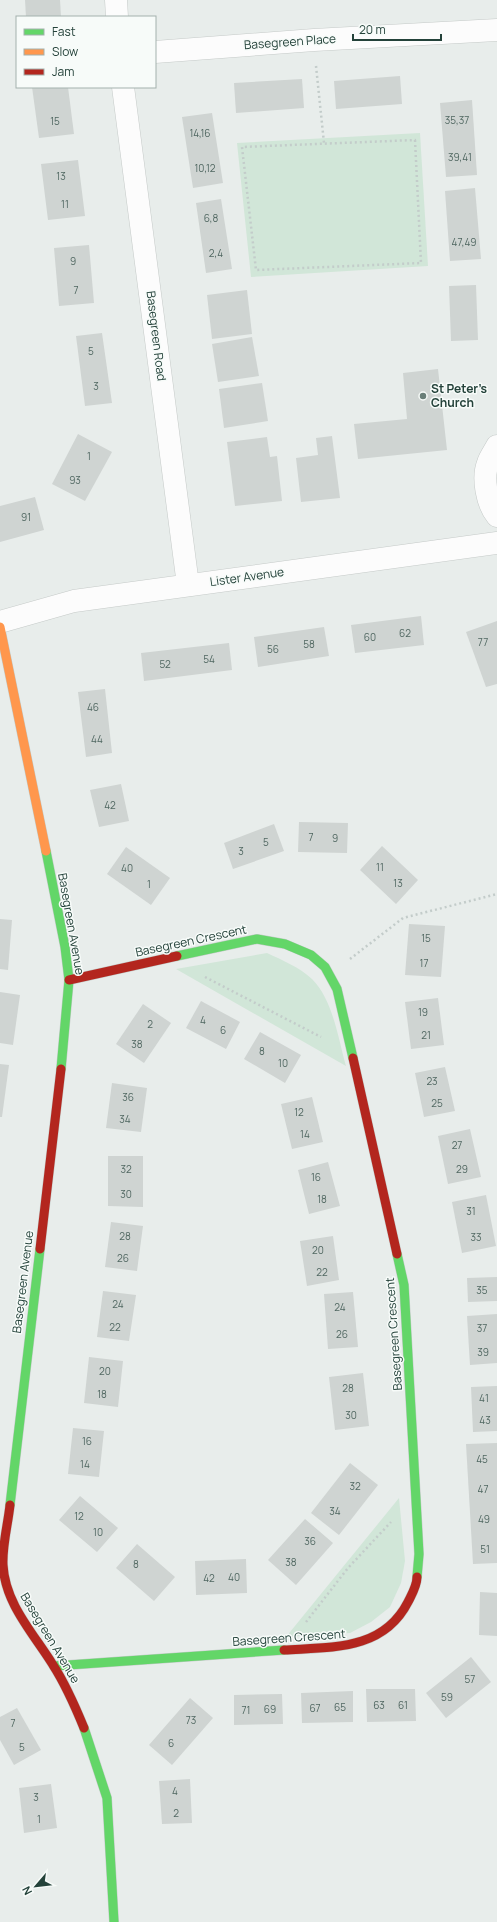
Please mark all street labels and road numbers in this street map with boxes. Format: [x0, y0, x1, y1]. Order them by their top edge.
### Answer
street label: Basegreen Place [243, 30, 337, 53]
street label: Basegreen Road [143, 290, 170, 382]
street label: Lister Avenue [209, 563, 285, 590]
street label: Basegreen Avenue [54, 872, 89, 976]
street label: Basegreen Crescent [134, 920, 248, 961]
street label: Basegreen Avenue [8, 1230, 37, 1334]
street label: Basegreen Crescent [381, 1277, 406, 1391]
street label: Basegreen Avenue [17, 1589, 84, 1686]
street label: Basegreen Crescent [232, 1625, 346, 1650]

